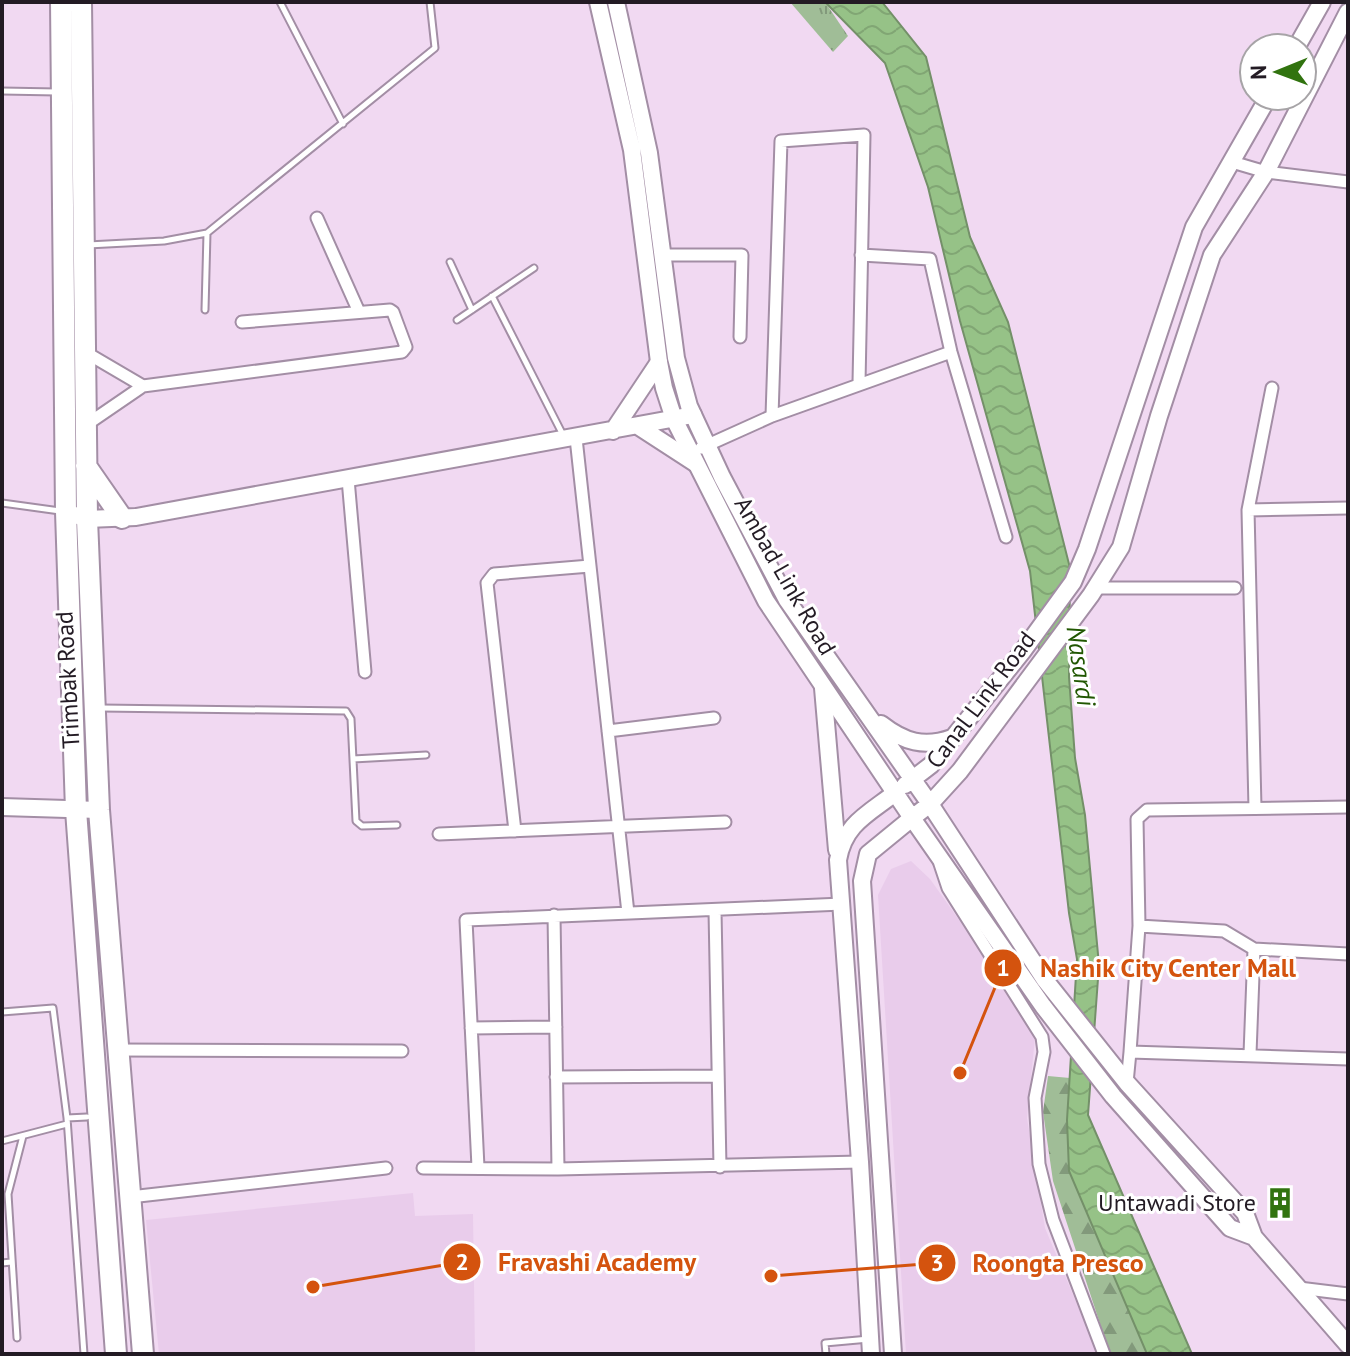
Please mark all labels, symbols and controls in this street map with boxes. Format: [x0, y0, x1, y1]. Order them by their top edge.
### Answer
north arrow [1238, 32, 1318, 112]
text: N [1244, 65, 1272, 80]
street label: Ambad Link Road [728, 491, 843, 660]
street label: Trimbak Road [48, 610, 87, 750]
water label: Nasardi [1060, 624, 1104, 709]
street label: Canal Link Road [919, 625, 1042, 774]
callout: Nashik City Center Mall [983, 943, 1313, 993]
text: Nashik City Center Mall [1040, 951, 1296, 984]
text: 1 [996, 952, 1010, 983]
building icon: Untawadi Store [1263, 1186, 1297, 1220]
place label: Untawadi Store [1098, 1187, 1256, 1218]
callout: Fravashi Academy [442, 1237, 713, 1287]
callout: Roongta Presco [917, 1238, 1160, 1288]
text: Fravashi Academy [498, 1245, 697, 1278]
text: 2 [455, 1246, 469, 1277]
text: Roongta Presco [972, 1246, 1144, 1279]
text: 3 [930, 1247, 944, 1278]

